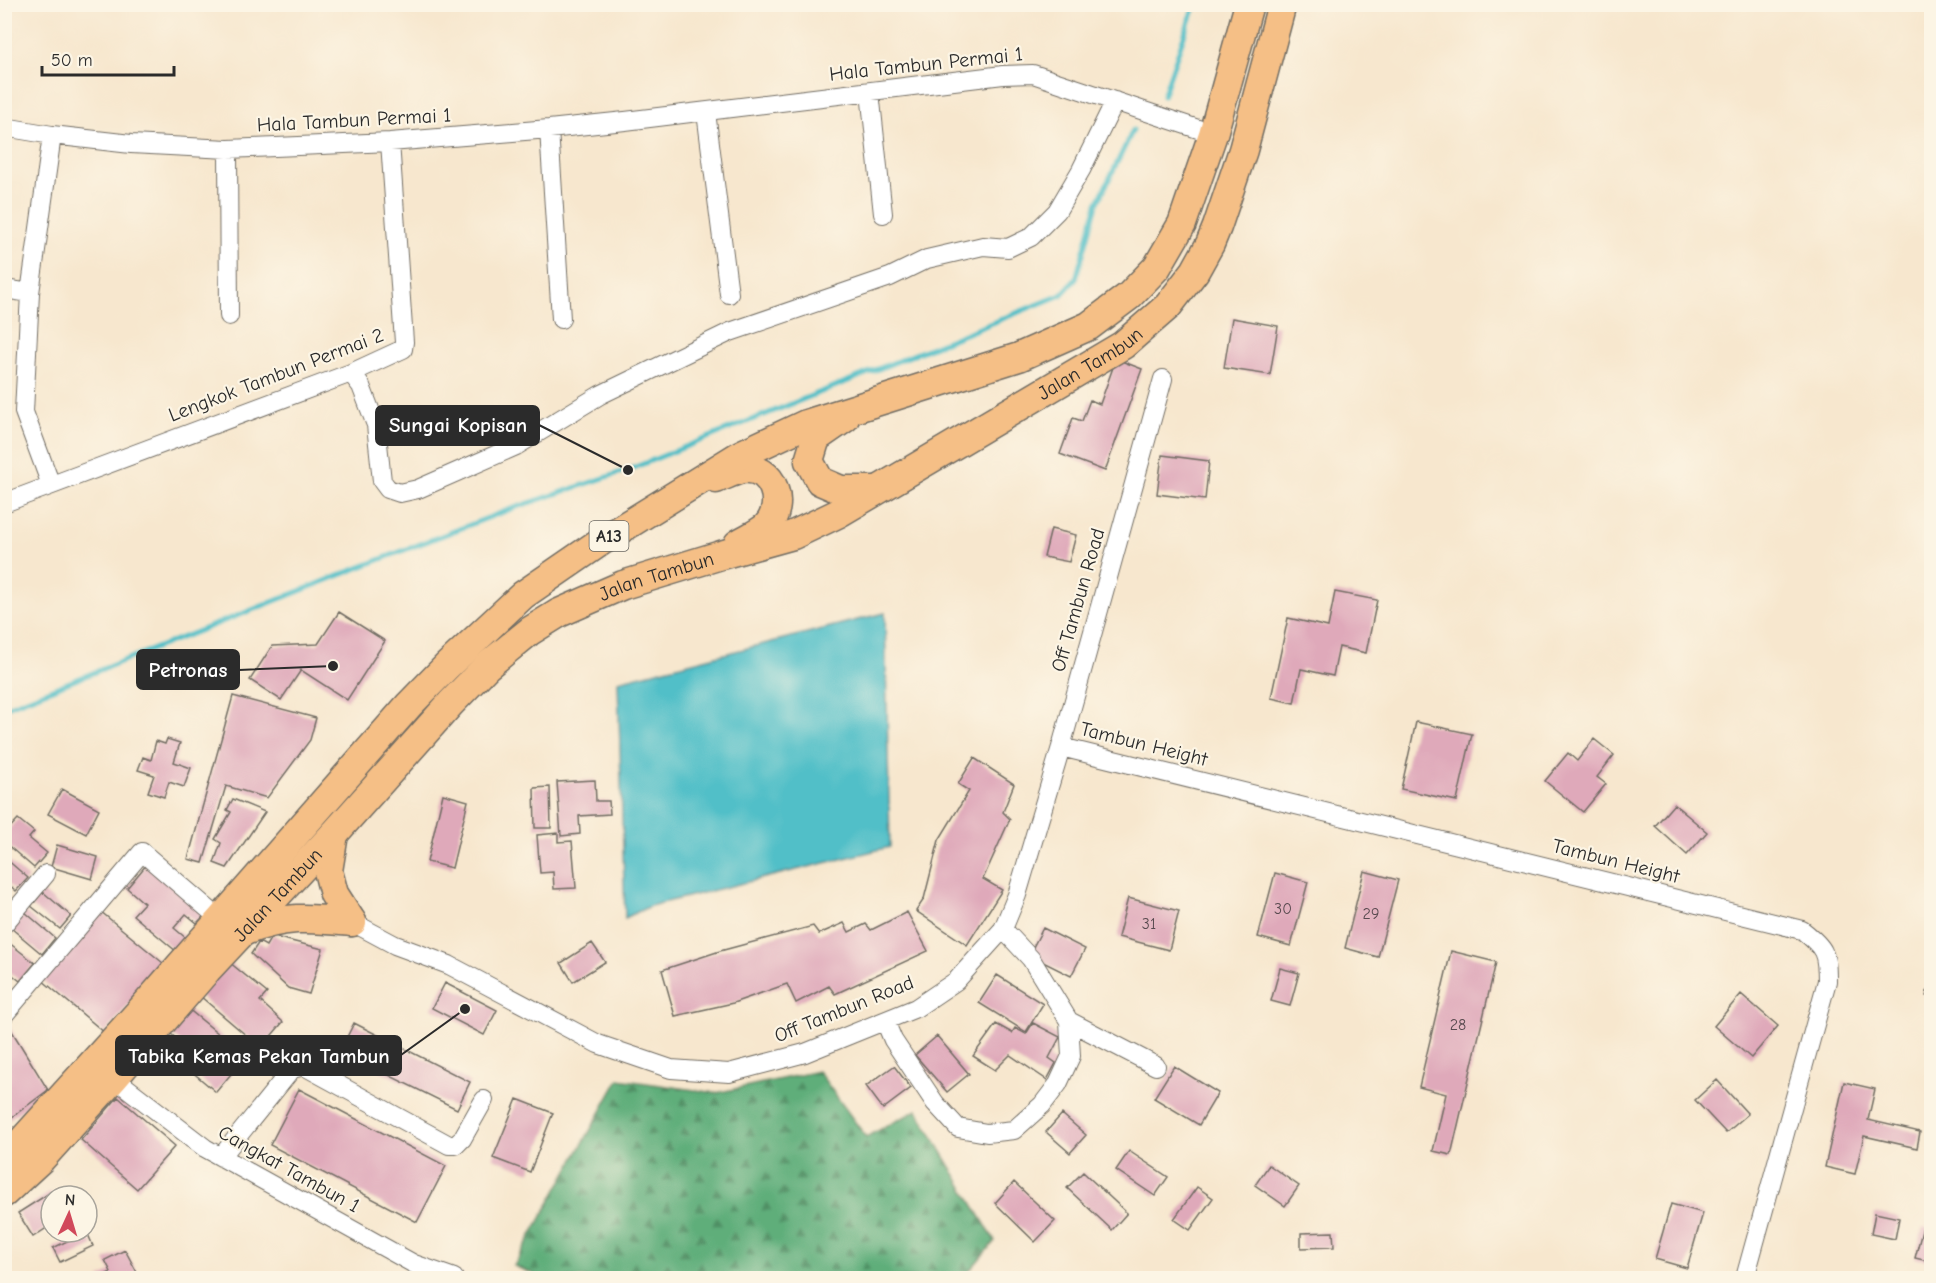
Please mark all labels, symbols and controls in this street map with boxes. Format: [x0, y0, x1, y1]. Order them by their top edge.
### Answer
scale bar [42, 39, 174, 77]
street label: Hala Tambun Permai 1 [828, 42, 1024, 86]
text: 50 m [51, 50, 93, 71]
street label: Hala Tambun Permai 1 [256, 103, 452, 137]
street label: Jalan Tambun [1033, 322, 1147, 405]
street label: Lengkok Tambun Permai 2 [165, 323, 387, 427]
callout: Sungai Kopisan [376, 406, 539, 445]
text: Sungai Kopisan [389, 413, 527, 437]
road number: A13 [590, 521, 628, 551]
street label: Off Tambun Road [1047, 526, 1109, 674]
street label: Jalan Tambun [595, 546, 716, 606]
callout: Petronas [137, 650, 239, 689]
text: Petronas [149, 658, 227, 682]
street label: Tambun Height [1078, 717, 1211, 771]
street label: Tambun Height [1550, 834, 1683, 888]
street label: Jalan Tambun [228, 843, 327, 946]
house number: 30 [1274, 900, 1292, 918]
house number: 29 [1363, 905, 1379, 923]
house number: 31 [1142, 915, 1156, 933]
street label: Off Tambun Road [771, 971, 917, 1047]
house number: 28 [1450, 1016, 1466, 1034]
callout: Tabika Kemas Pekan Tambun [116, 1036, 401, 1075]
text: Tabika Kemas Pekan Tambun [128, 1044, 390, 1068]
street label: Cangkat Tambun 1 [214, 1121, 364, 1217]
north arrow [39, 1184, 99, 1244]
text: N [64, 1191, 76, 1209]

